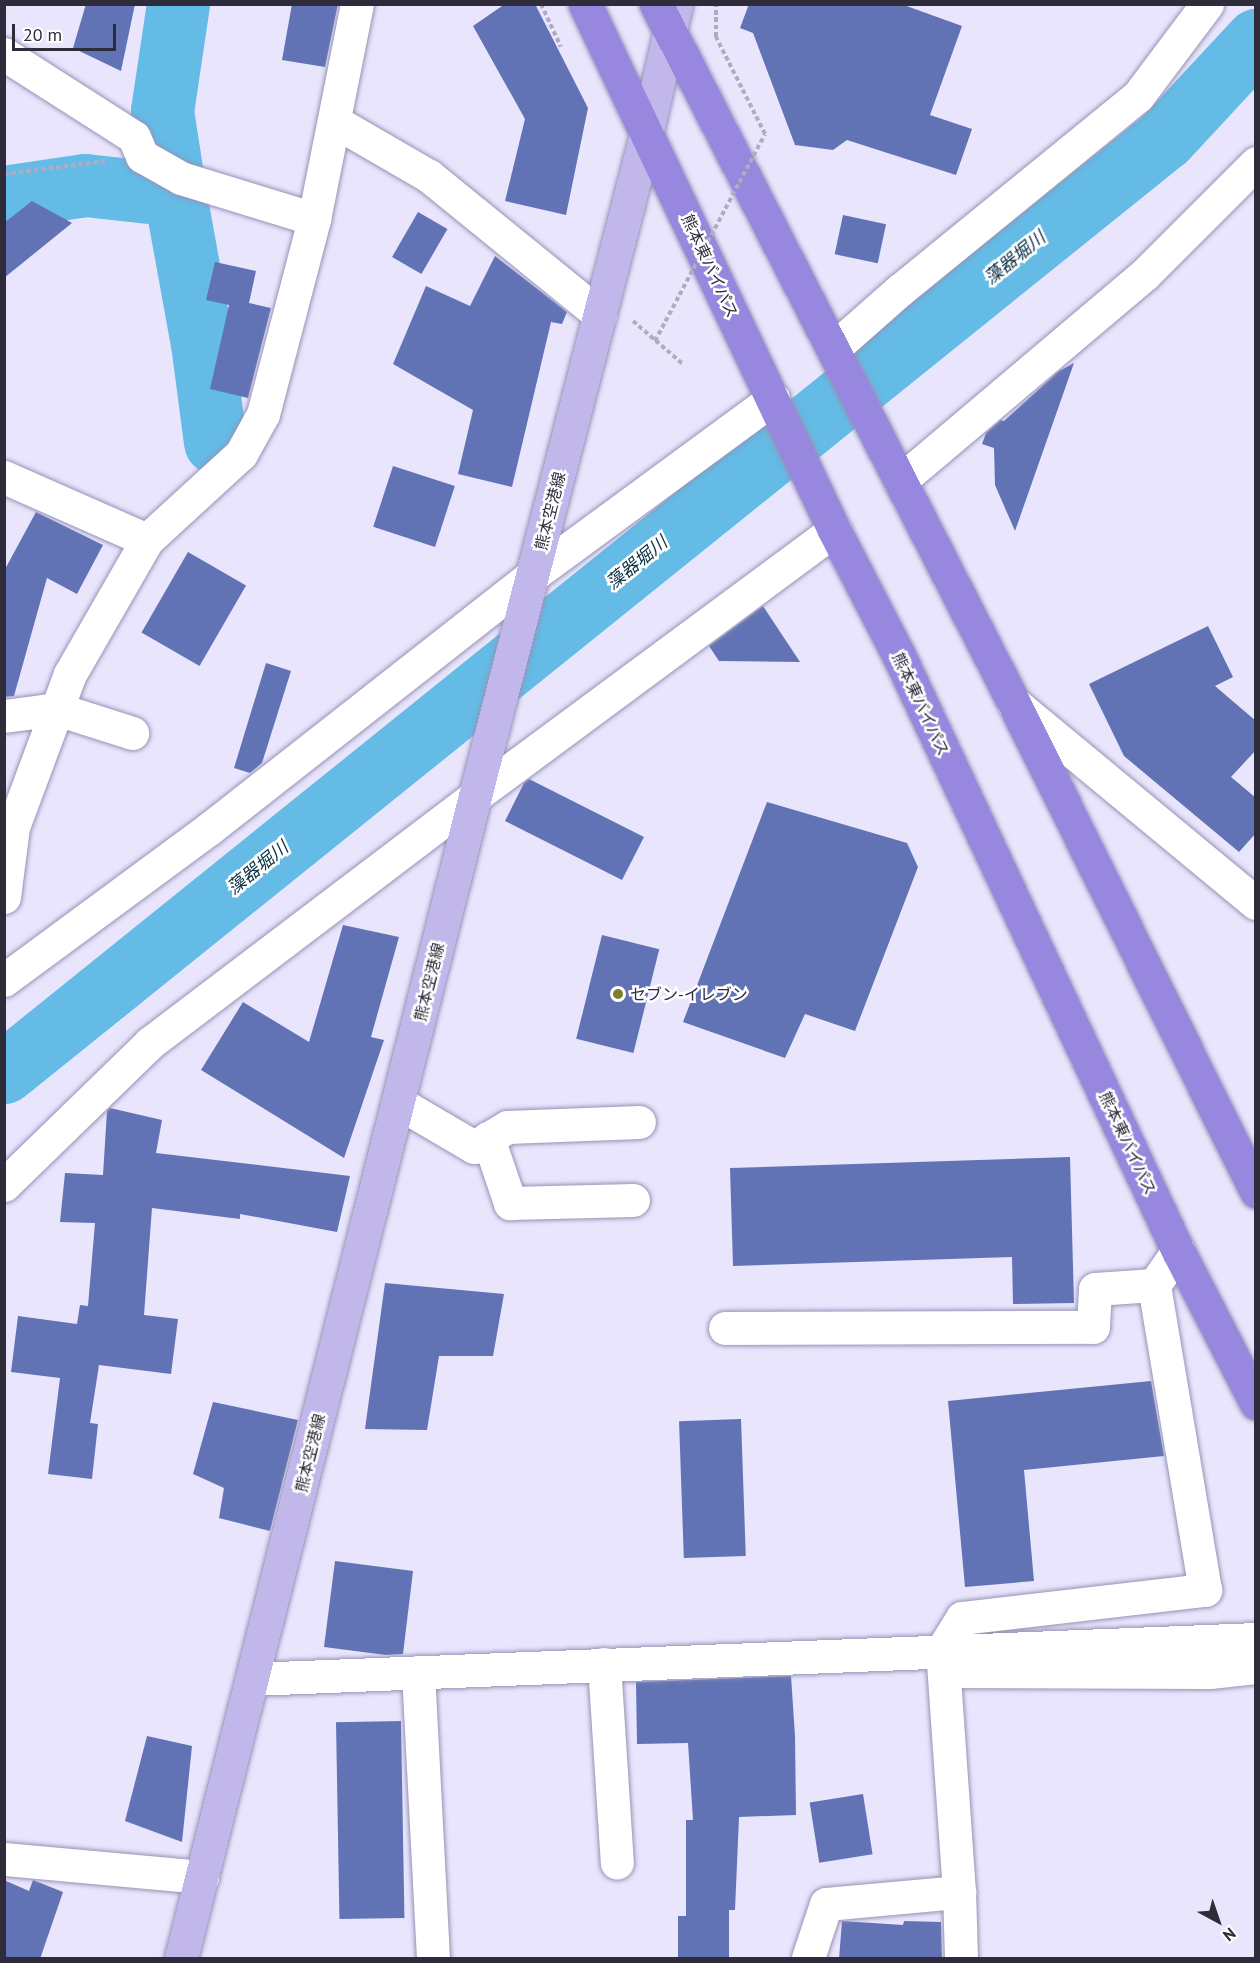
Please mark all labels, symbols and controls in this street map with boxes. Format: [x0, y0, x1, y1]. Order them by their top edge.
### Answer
scale bar [15, 12, 118, 50]
text: 20 m [23, 23, 62, 46]
street label: 熊本東バイパス [678, 211, 742, 321]
water label: 藻器堀川 [980, 227, 1050, 289]
street label: 熊本空港線 [531, 470, 569, 552]
water label: 藻器堀川 [602, 532, 672, 594]
street label: 熊本東バイパス [889, 649, 953, 759]
water label: 藻器堀川 [223, 837, 293, 899]
street label: 熊本空港線 [410, 941, 448, 1023]
place label: セブン-イレブン [630, 984, 748, 1004]
marker: セブン-イレブン [611, 987, 625, 1001]
street label: 熊本東バイパス [1096, 1088, 1160, 1198]
street label: 熊本空港線 [291, 1412, 329, 1494]
north arrow [1188, 1891, 1248, 1951]
text: N [1219, 1924, 1240, 1946]

